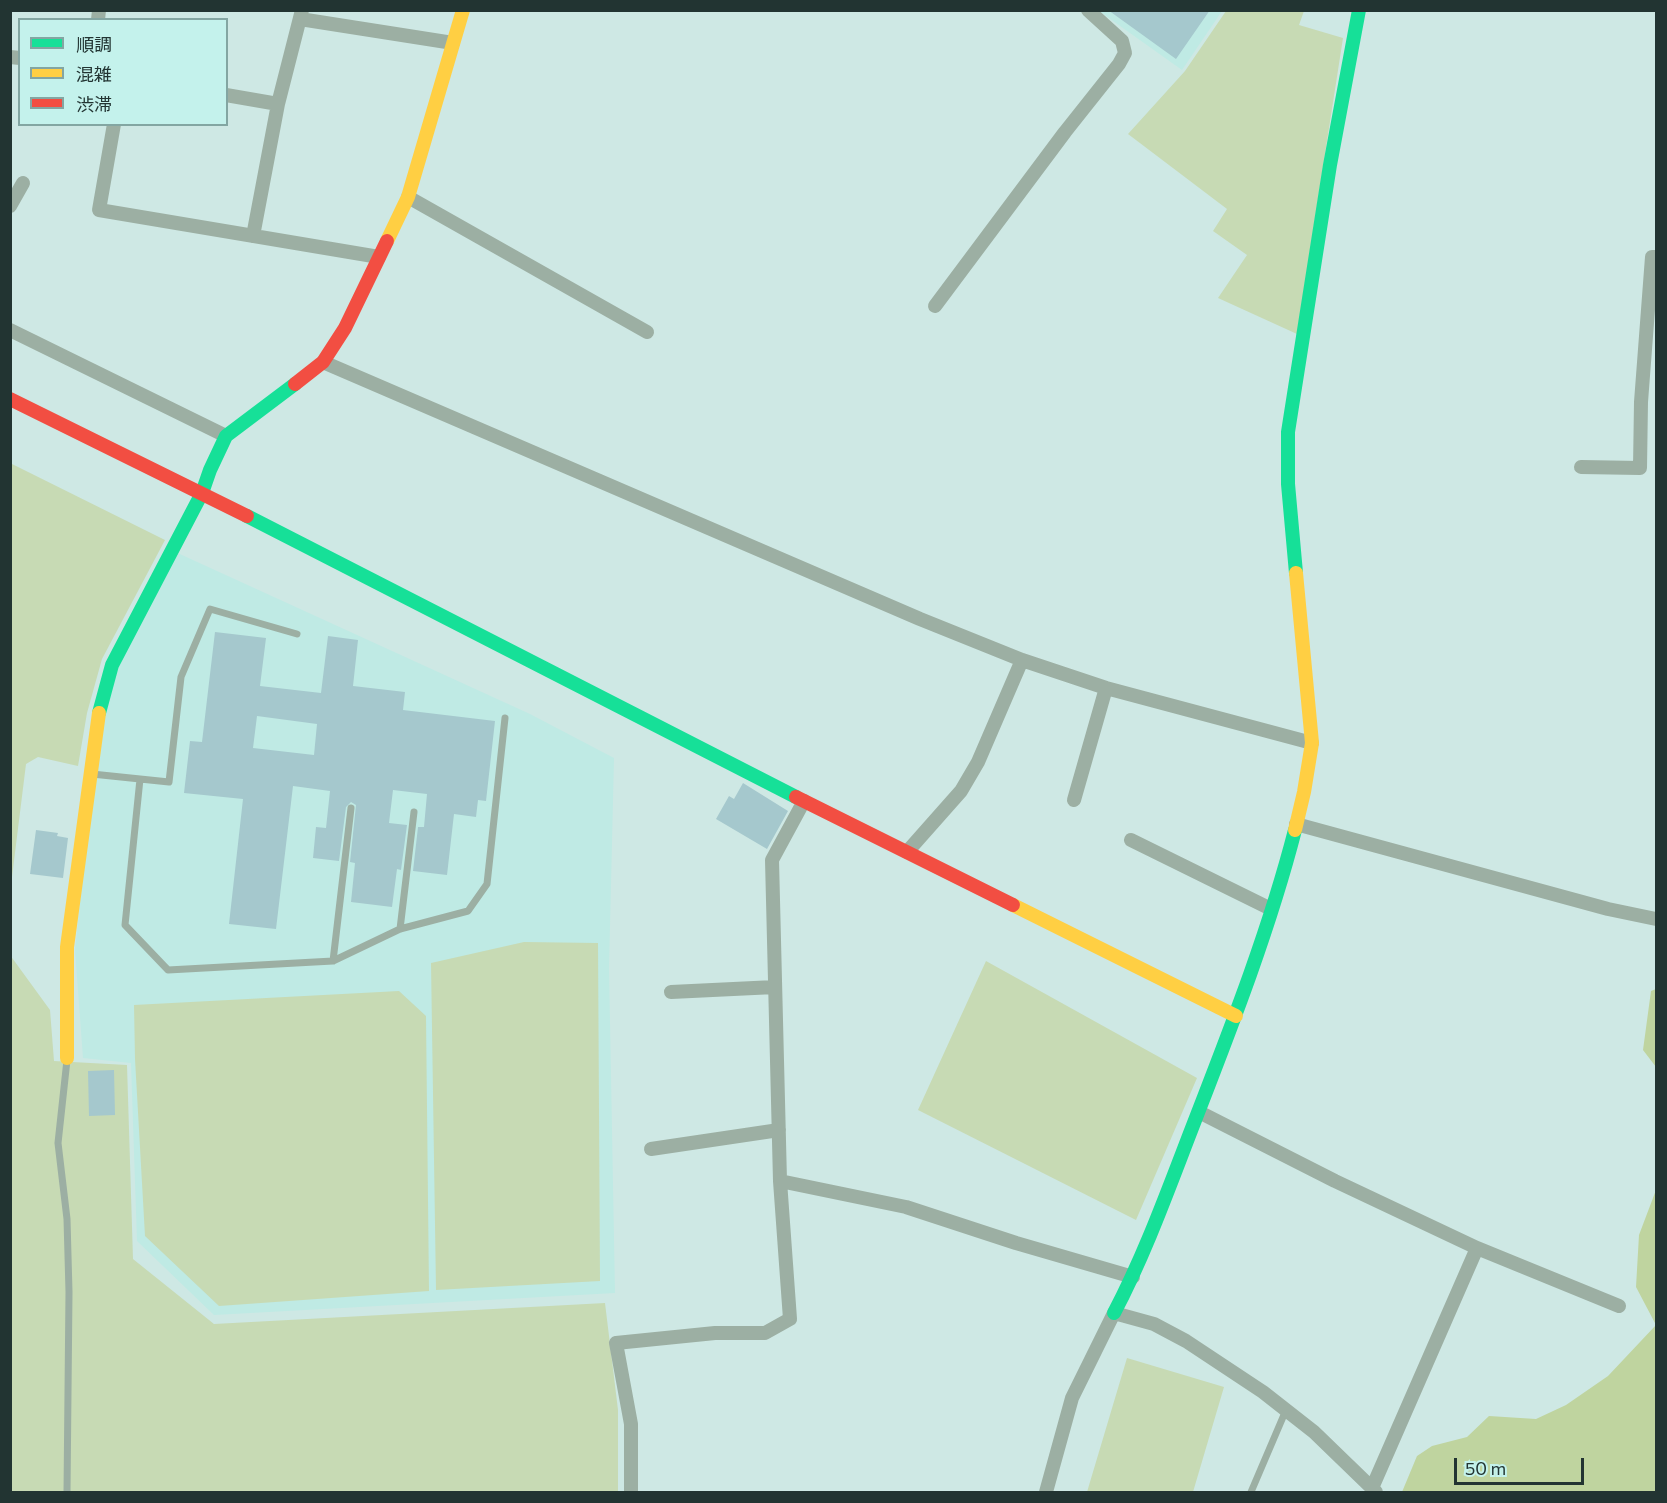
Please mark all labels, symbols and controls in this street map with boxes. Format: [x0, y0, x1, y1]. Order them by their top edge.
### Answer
legend [18, 18, 228, 126]
text: 順調 [76, 33, 112, 55]
text: 混雑 [76, 63, 112, 85]
text: 渋滞 [76, 93, 112, 115]
scale bar [1457, 1446, 1588, 1484]
text: 50 m [1465, 1457, 1506, 1479]

